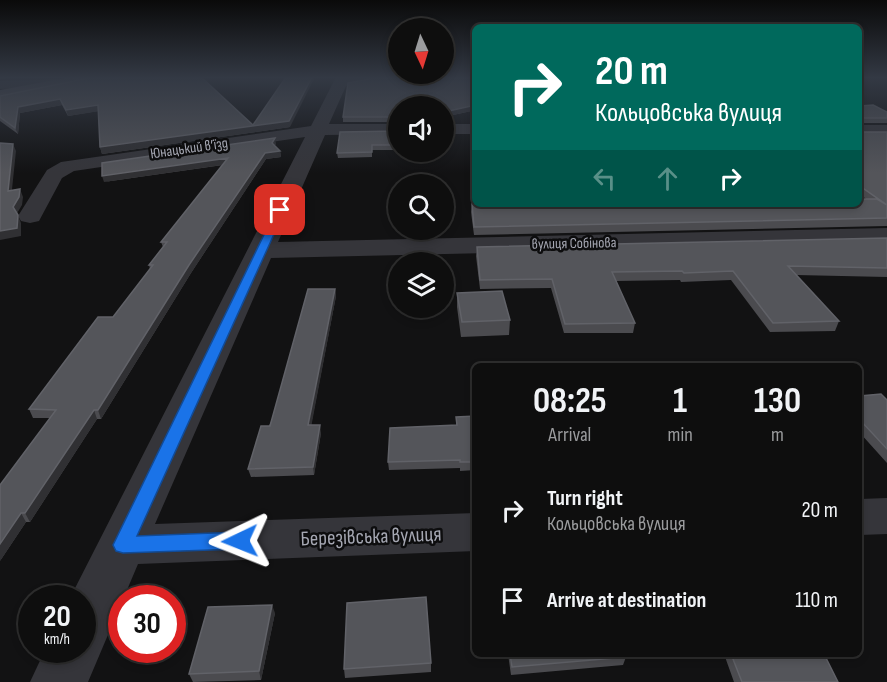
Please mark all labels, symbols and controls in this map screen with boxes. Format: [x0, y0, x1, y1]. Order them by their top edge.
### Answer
north arrow [388, 18, 454, 84]
map controls [388, 18, 454, 318]
text: 20 m [595, 46, 668, 97]
icon: right [496, 48, 574, 126]
button: sound [388, 96, 454, 162]
text: Кольцовська вулиця [595, 97, 782, 129]
street label: Юнацький в’їзд [149, 134, 229, 163]
icon: left [588, 162, 621, 195]
icon: ahead [651, 162, 684, 195]
icon: right [714, 162, 747, 195]
button: search [388, 174, 454, 240]
pin [254, 184, 305, 235]
icon: arrive [263, 193, 296, 226]
street label: вулиця Собінова [531, 233, 617, 254]
button: layers [388, 252, 454, 318]
text: 08:25 [533, 380, 607, 423]
text: 1 [673, 380, 687, 423]
text: 130 [754, 380, 801, 423]
text: Arrival [548, 423, 591, 447]
text: min [668, 423, 693, 447]
text: m [771, 423, 784, 447]
text: Turn right [547, 485, 623, 512]
icon: right [496, 494, 529, 527]
text: 20 m [802, 497, 838, 524]
position arrow [208, 509, 272, 573]
text: Кольцовська вулиця [547, 512, 686, 536]
street label: Березівська вулиця [300, 522, 442, 551]
icon: arrive [496, 584, 529, 617]
speed limit sign: 30 [108, 585, 186, 663]
text: Arrive at destination [547, 587, 706, 614]
text: 110 m [795, 587, 838, 614]
text: 20 [43, 599, 71, 635]
text: km/h [44, 630, 70, 649]

